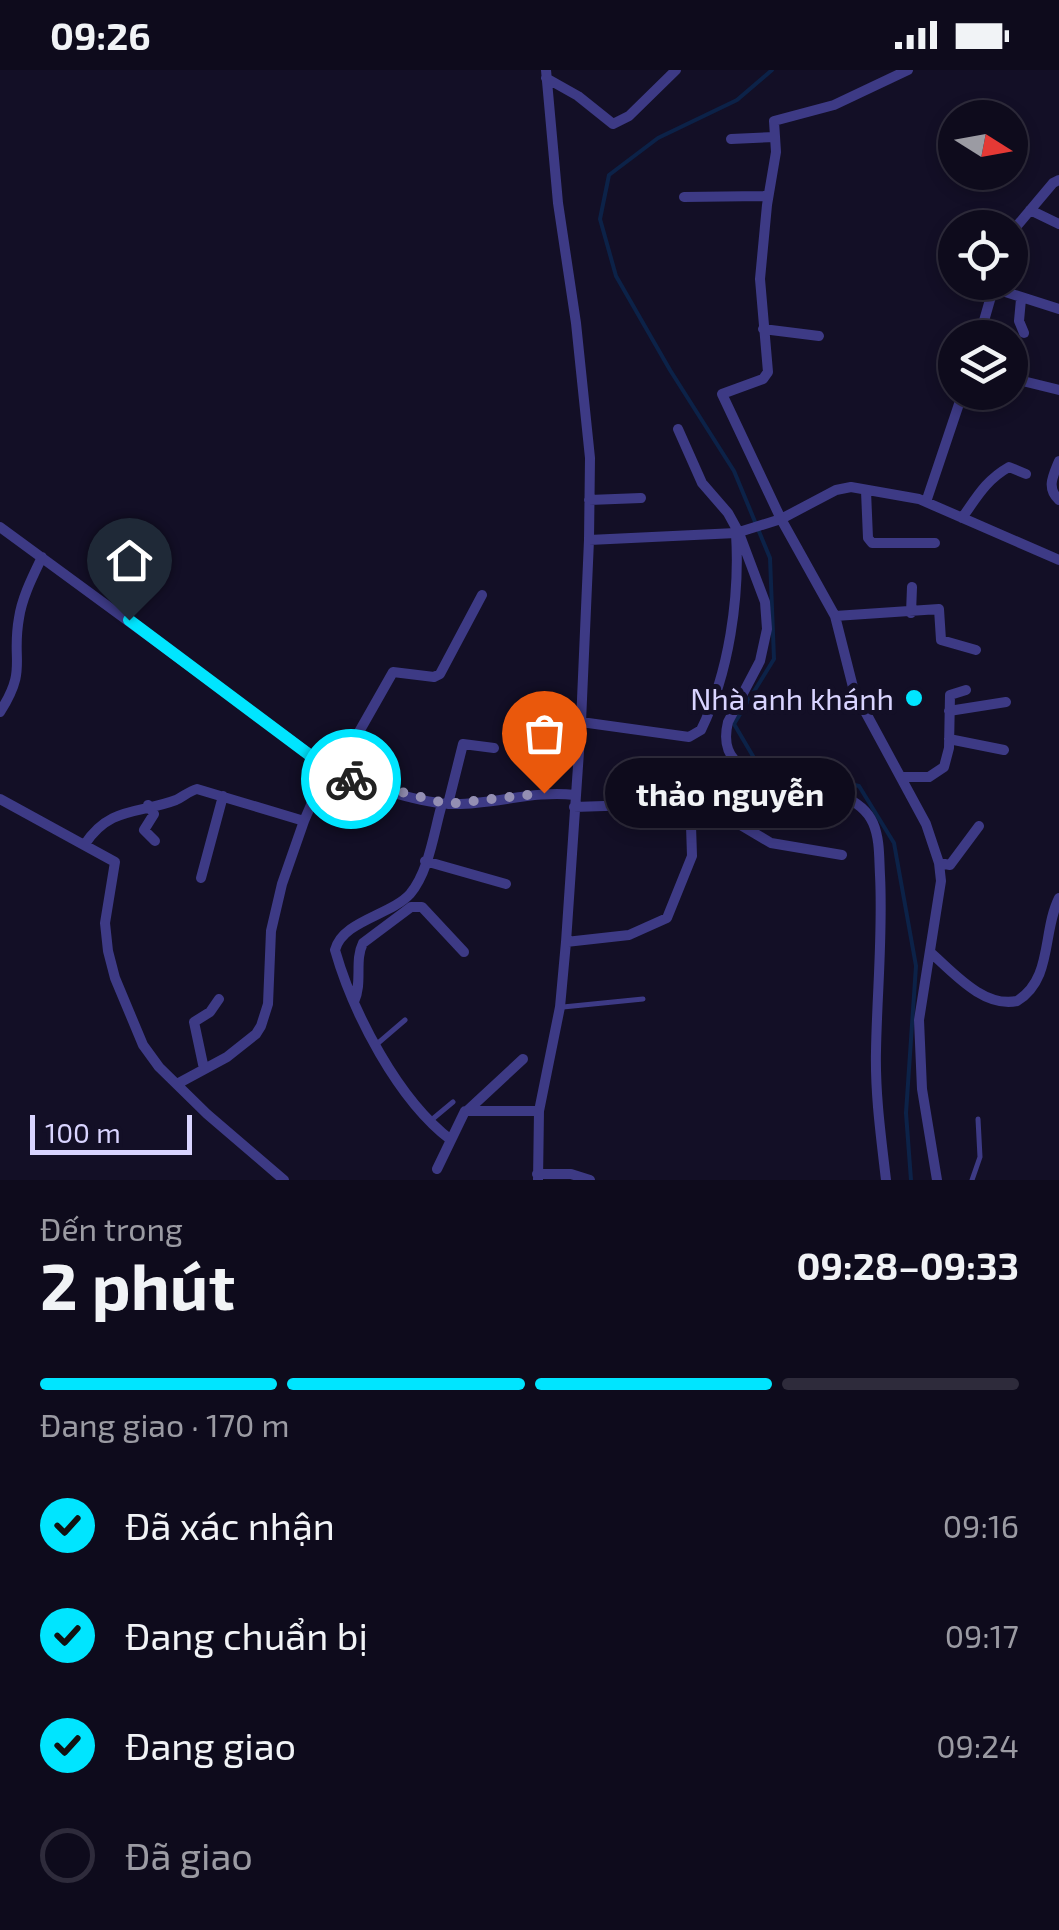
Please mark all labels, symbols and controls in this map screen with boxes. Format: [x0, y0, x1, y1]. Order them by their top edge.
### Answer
text: 09:26 [50, 12, 151, 58]
north arrow [938, 100, 1028, 190]
map controls [938, 100, 1028, 410]
button: locate [938, 210, 1028, 300]
button: layers [938, 320, 1028, 410]
pin [87, 518, 172, 621]
icon: home [102, 533, 157, 588]
place label: Nhà anh khánh [690, 680, 894, 716]
marker: Nhà anh khánh [903, 687, 925, 709]
pin [502, 691, 587, 794]
icon: bag [517, 706, 572, 761]
courier [301, 729, 401, 829]
icon: bike [324, 752, 379, 807]
callout: thảo nguyễn [604, 758, 854, 828]
text: thảo nguyễn [636, 774, 824, 812]
scale bar [30, 1110, 192, 1154]
text: 100 m [45, 1115, 121, 1149]
text: Đến trong [40, 1209, 183, 1247]
text: 09:28–09:33 [797, 1242, 1019, 1288]
text: 2 phút [40, 1245, 235, 1323]
text: Đang giao · 170 m [40, 1405, 290, 1443]
icon: check [40, 1498, 95, 1553]
text: Đã xác nhận [125, 1502, 335, 1548]
text: 09:16 [943, 1506, 1019, 1544]
icon: check [40, 1608, 95, 1663]
text: Đang chuẩn bị [125, 1612, 368, 1658]
text: 09:17 [945, 1616, 1019, 1654]
icon: check [40, 1718, 95, 1773]
text: Đang giao [125, 1722, 296, 1768]
text: 09:24 [936, 1726, 1019, 1764]
text: Đã giao [125, 1832, 253, 1878]

